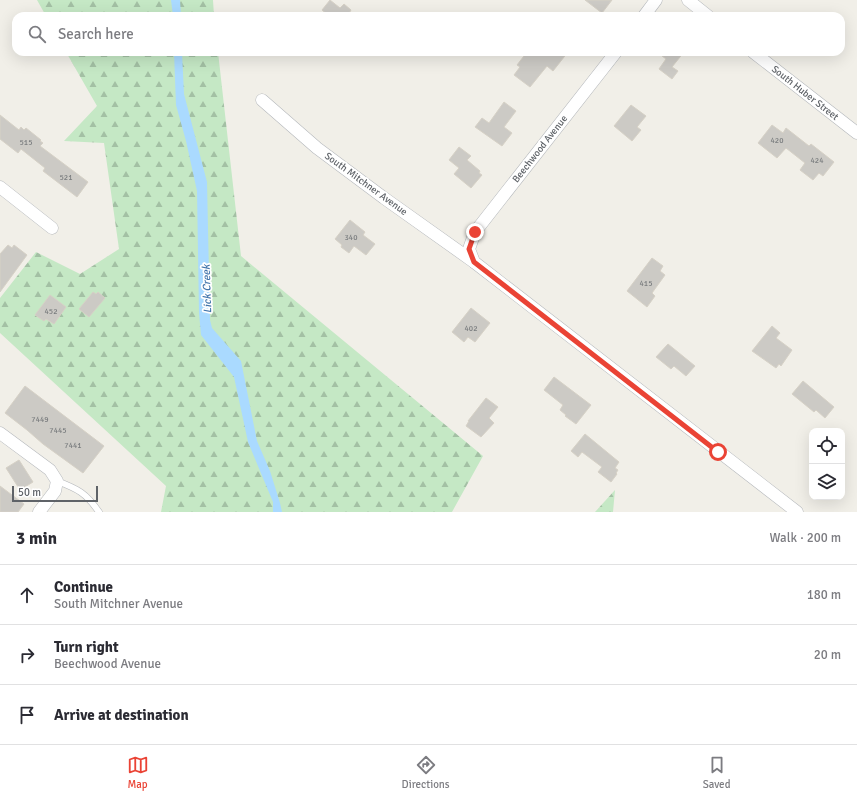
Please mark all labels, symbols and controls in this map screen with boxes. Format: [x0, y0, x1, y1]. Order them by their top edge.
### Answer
search box [12, 12, 845, 56]
icon: search [26, 23, 48, 45]
text: Search here [58, 25, 134, 43]
street label: South Huber Street [769, 63, 841, 123]
street label: Beechwood Avenue [510, 113, 570, 185]
house number: 420 [771, 135, 783, 145]
house number: 515 [20, 137, 32, 147]
street label: South Mitchner Avenue [322, 150, 410, 218]
house number: 424 [811, 155, 824, 165]
house number: 521 [60, 172, 72, 182]
route end [466, 223, 484, 241]
house number: 340 [345, 232, 357, 242]
water label: Lick Creek [200, 263, 214, 314]
house number: 415 [640, 278, 652, 288]
house number: 452 [45, 306, 57, 316]
house number: 402 [465, 323, 477, 333]
house number: 7449 [31, 414, 49, 424]
house number: 7445 [49, 425, 67, 435]
map controls [809, 428, 845, 500]
button: locate [809, 428, 845, 464]
house number: 7441 [64, 440, 82, 450]
route start [709, 443, 727, 461]
button: layers [809, 464, 845, 500]
scale bar [12, 484, 98, 503]
text: 50 m [18, 486, 41, 499]
text: 3 min [16, 528, 57, 549]
text: Walk · 200 m [770, 530, 841, 546]
text: Continue [54, 578, 113, 596]
icon: ahead [16, 584, 38, 606]
text: 180 m [807, 587, 841, 603]
text: South Mitchner Avenue [54, 596, 183, 612]
text: Turn right [54, 638, 119, 656]
icon: right [16, 644, 38, 666]
text: 20 m [814, 647, 841, 663]
text: Beechwood Avenue [54, 656, 161, 672]
icon: arrive [16, 704, 38, 726]
text: Arrive at destination [54, 706, 189, 724]
tab: Map [127, 754, 149, 791]
tab: Directions [402, 754, 450, 791]
tab: Saved [703, 754, 730, 791]

